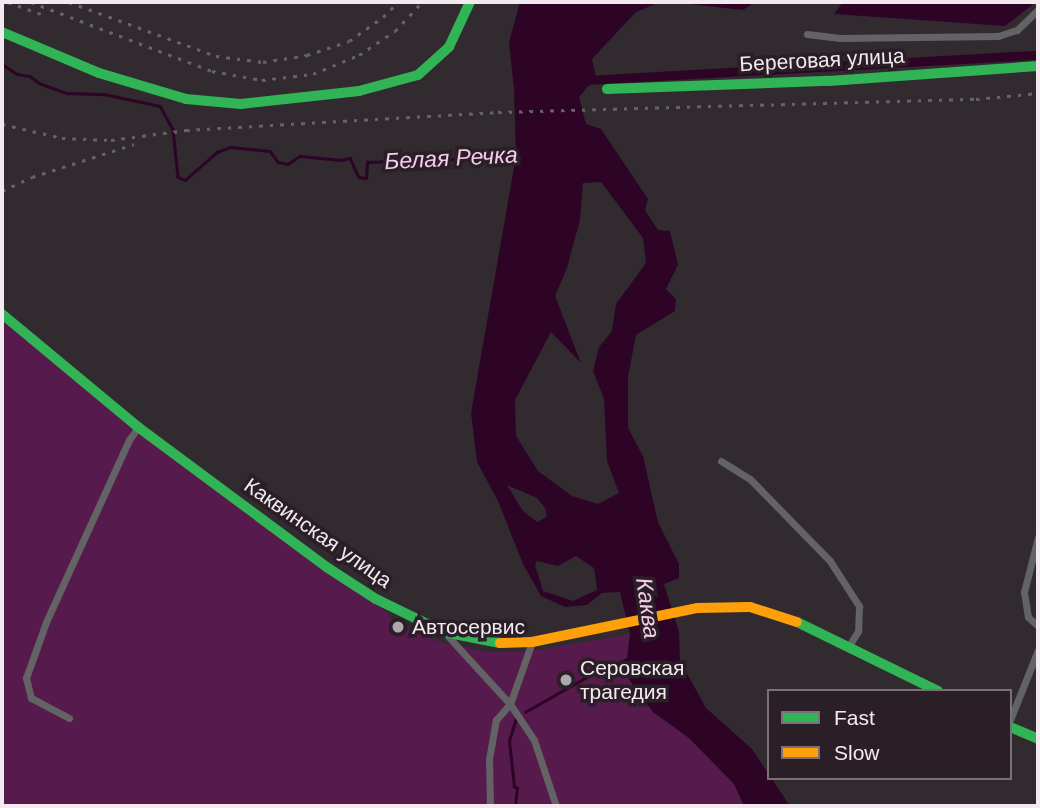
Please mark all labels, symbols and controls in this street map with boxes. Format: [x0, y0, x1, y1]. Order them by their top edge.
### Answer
street label: Береговая улица [739, 43, 905, 77]
water label: Белая Речка [384, 141, 518, 175]
street label: Каквинская улица [239, 473, 397, 593]
water label: Каква [630, 576, 666, 640]
place label: Автосервис [412, 614, 525, 640]
marker: Автосервис [390, 619, 406, 635]
place label: Серовская трагедия [580, 655, 684, 705]
marker: Серовская трагедия [558, 672, 574, 688]
legend [767, 689, 1012, 780]
text: Fast [834, 706, 875, 729]
text: Slow [834, 741, 880, 764]

